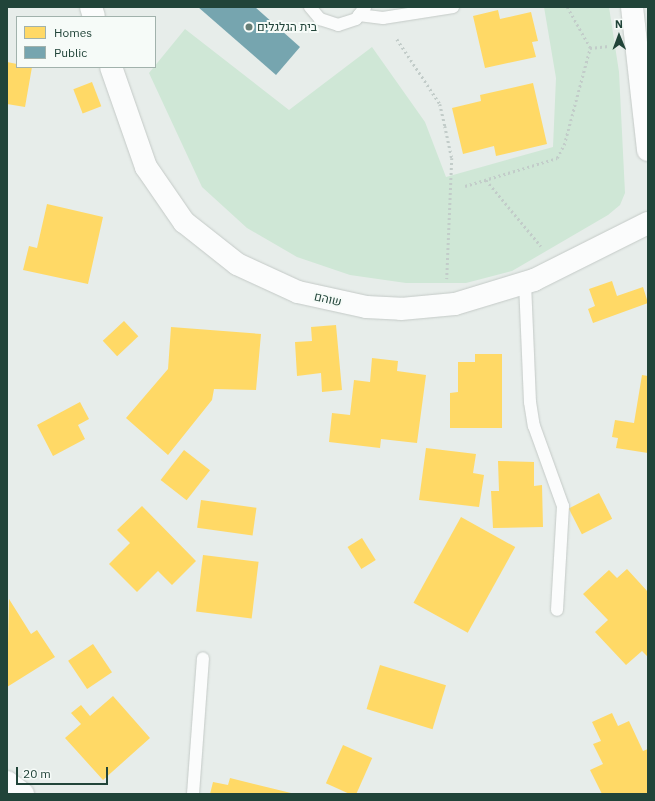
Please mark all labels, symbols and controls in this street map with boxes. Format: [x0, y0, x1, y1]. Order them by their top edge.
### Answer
legend [16, 16, 156, 68]
north arrow [599, 16, 639, 56]
text: N [615, 17, 623, 31]
place label: בית הגלגלים [257, 20, 317, 34]
marker: בית הגלגלים [244, 22, 254, 32]
text: Homes [54, 25, 92, 40]
text: Public [54, 45, 87, 60]
street label: שוהם [313, 289, 343, 309]
scale bar [18, 759, 110, 785]
text: 20 m [23, 766, 51, 781]

